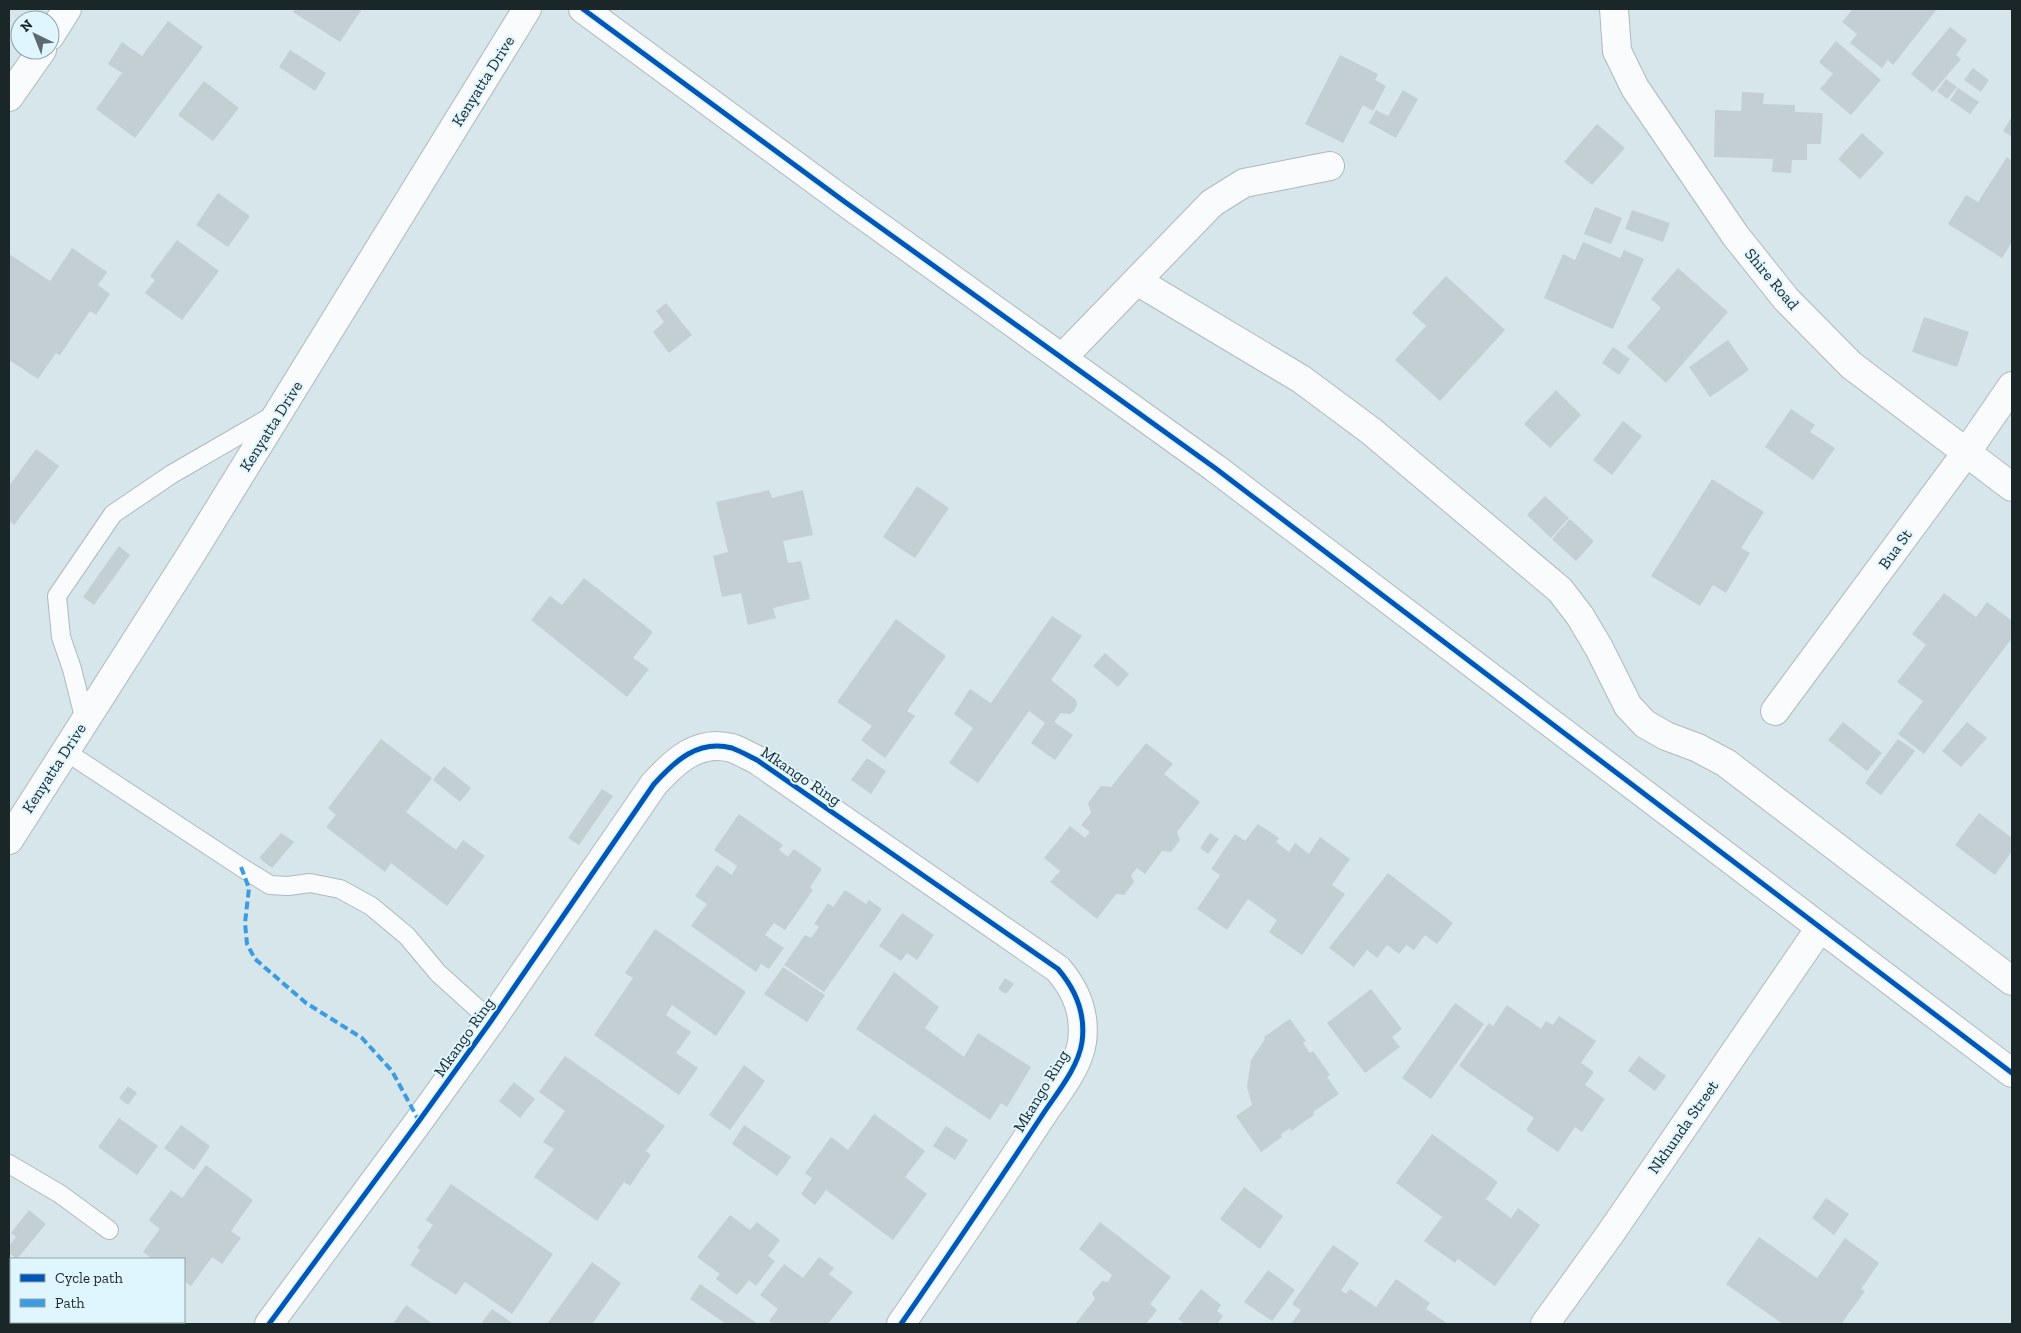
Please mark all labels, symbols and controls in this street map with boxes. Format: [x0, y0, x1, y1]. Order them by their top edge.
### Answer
north arrow [10, 10, 60, 60]
text: N [17, 16, 36, 36]
street label: Kenyatta Drive [448, 32, 518, 130]
street label: Shire Road [1741, 244, 1803, 314]
street label: Kenyatta Drive [236, 377, 306, 475]
street label: Bua St [1874, 525, 1916, 573]
street label: Kenyatta Drive [18, 720, 90, 816]
street label: Mkango Ring [757, 742, 845, 810]
street label: Mkango Ring [430, 994, 498, 1080]
street label: Mkango Ring [1009, 1046, 1073, 1135]
street label: Nkhunda Street [1644, 1077, 1722, 1177]
legend [10, 1258, 185, 1323]
text: Cycle path [55, 1269, 124, 1287]
text: Path [55, 1294, 85, 1312]

